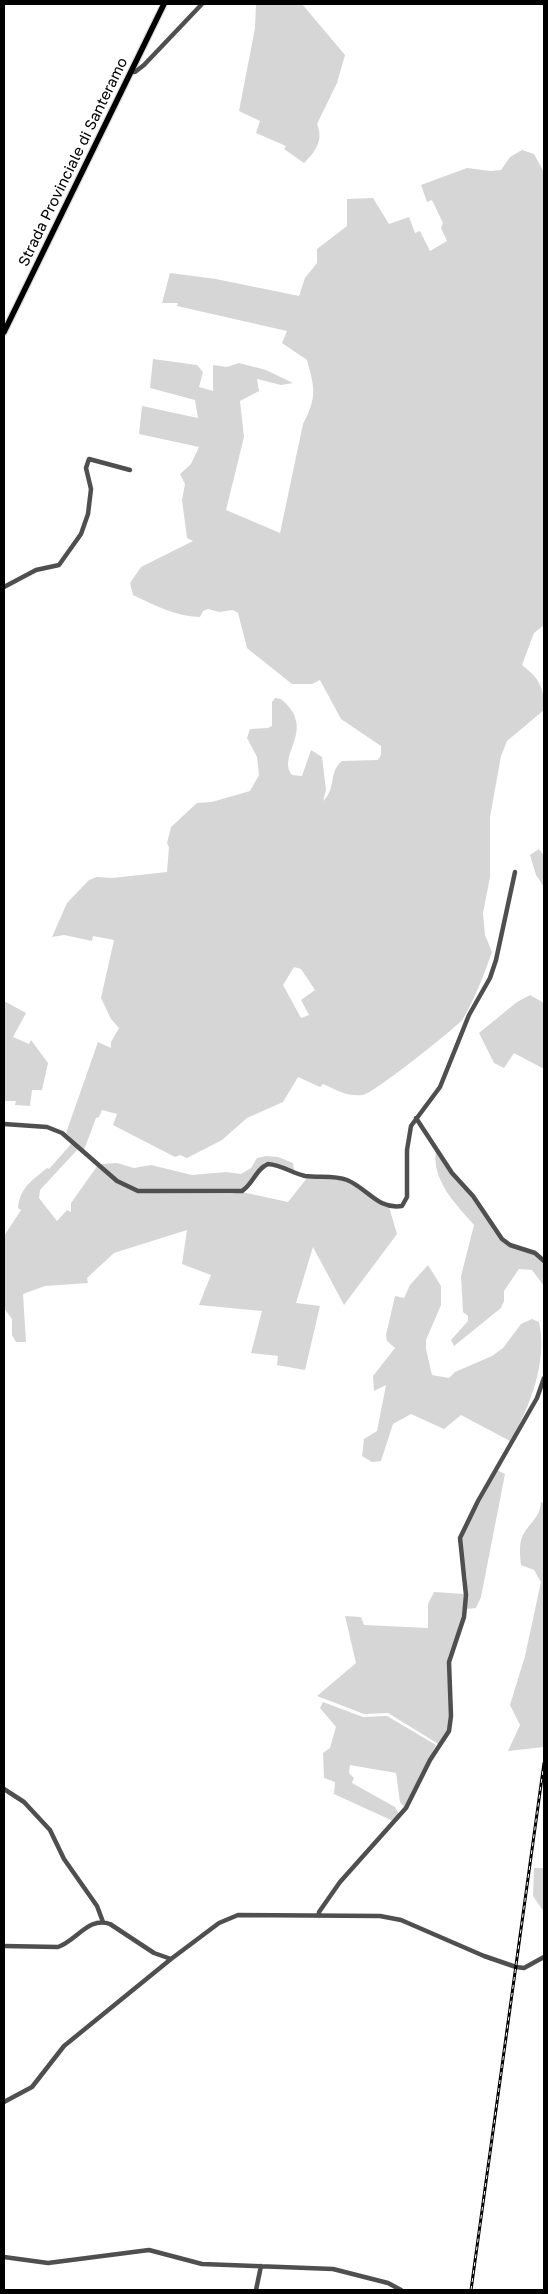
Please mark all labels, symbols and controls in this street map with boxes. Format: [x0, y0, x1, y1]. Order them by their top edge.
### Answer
street label: Strada Provinciale di Santeramo [15, 55, 131, 269]

